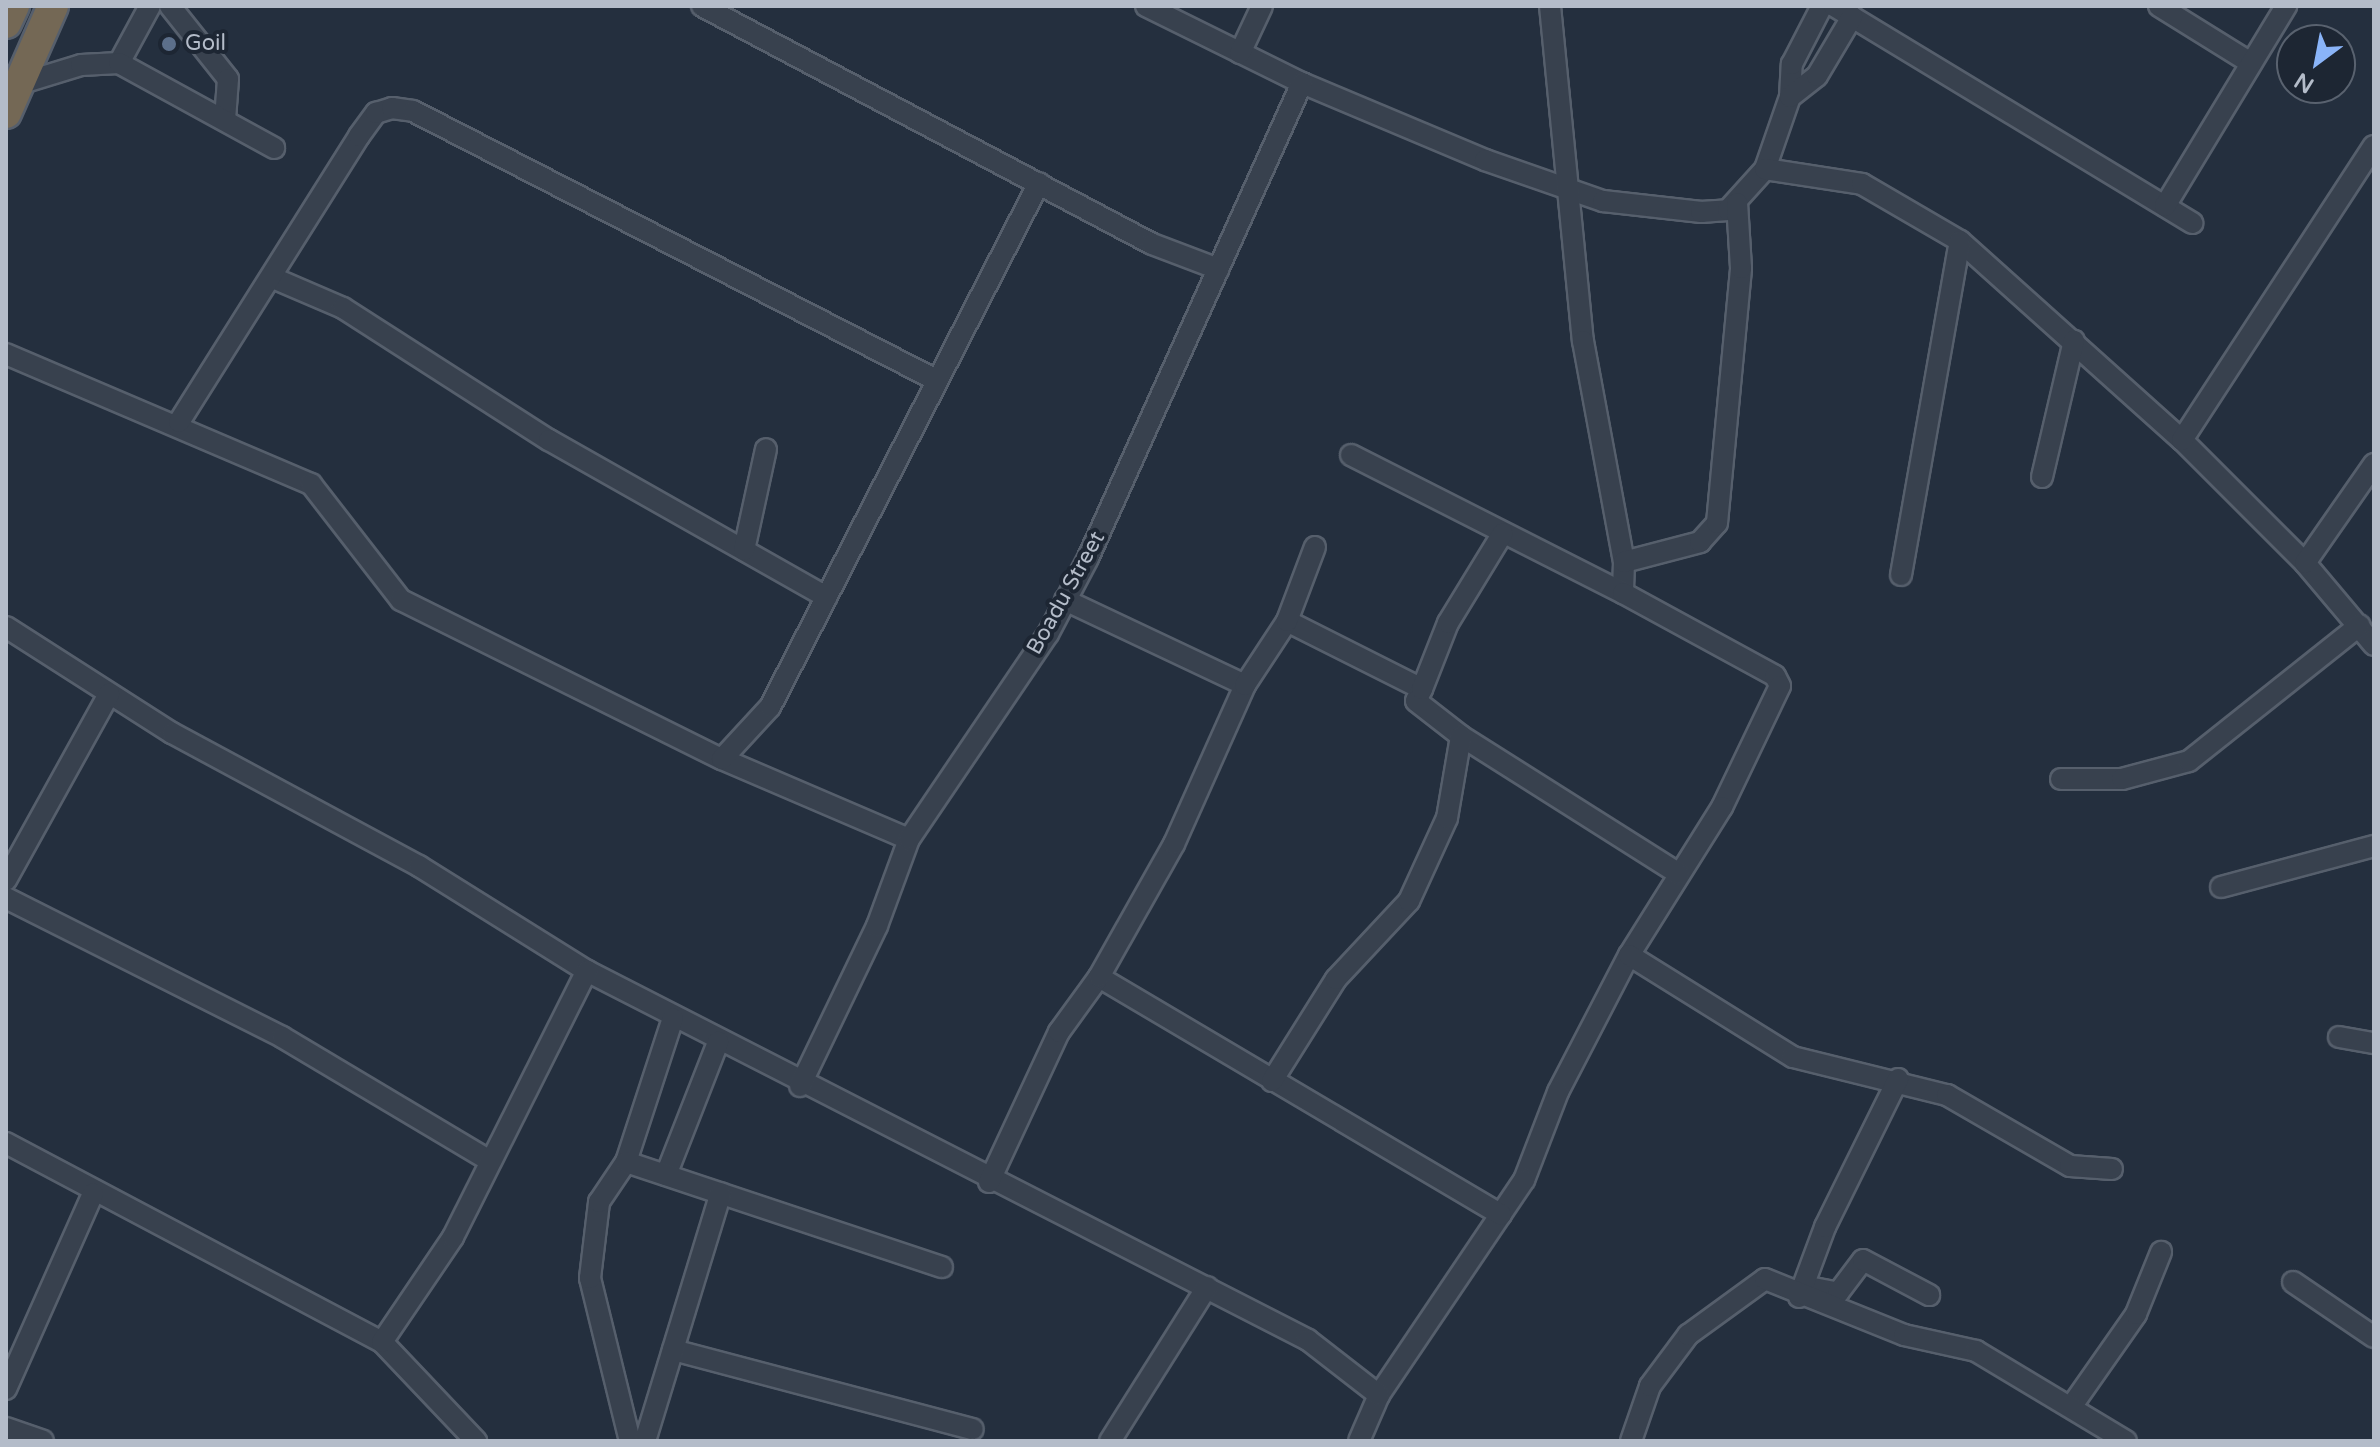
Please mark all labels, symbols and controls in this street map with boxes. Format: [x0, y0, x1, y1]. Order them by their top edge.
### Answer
north arrow [2276, 24, 2356, 104]
place label: Goil [185, 31, 226, 57]
marker: Goil [160, 35, 178, 53]
text: N [2290, 67, 2319, 98]
street label: Boadu Street [1021, 527, 1111, 659]

